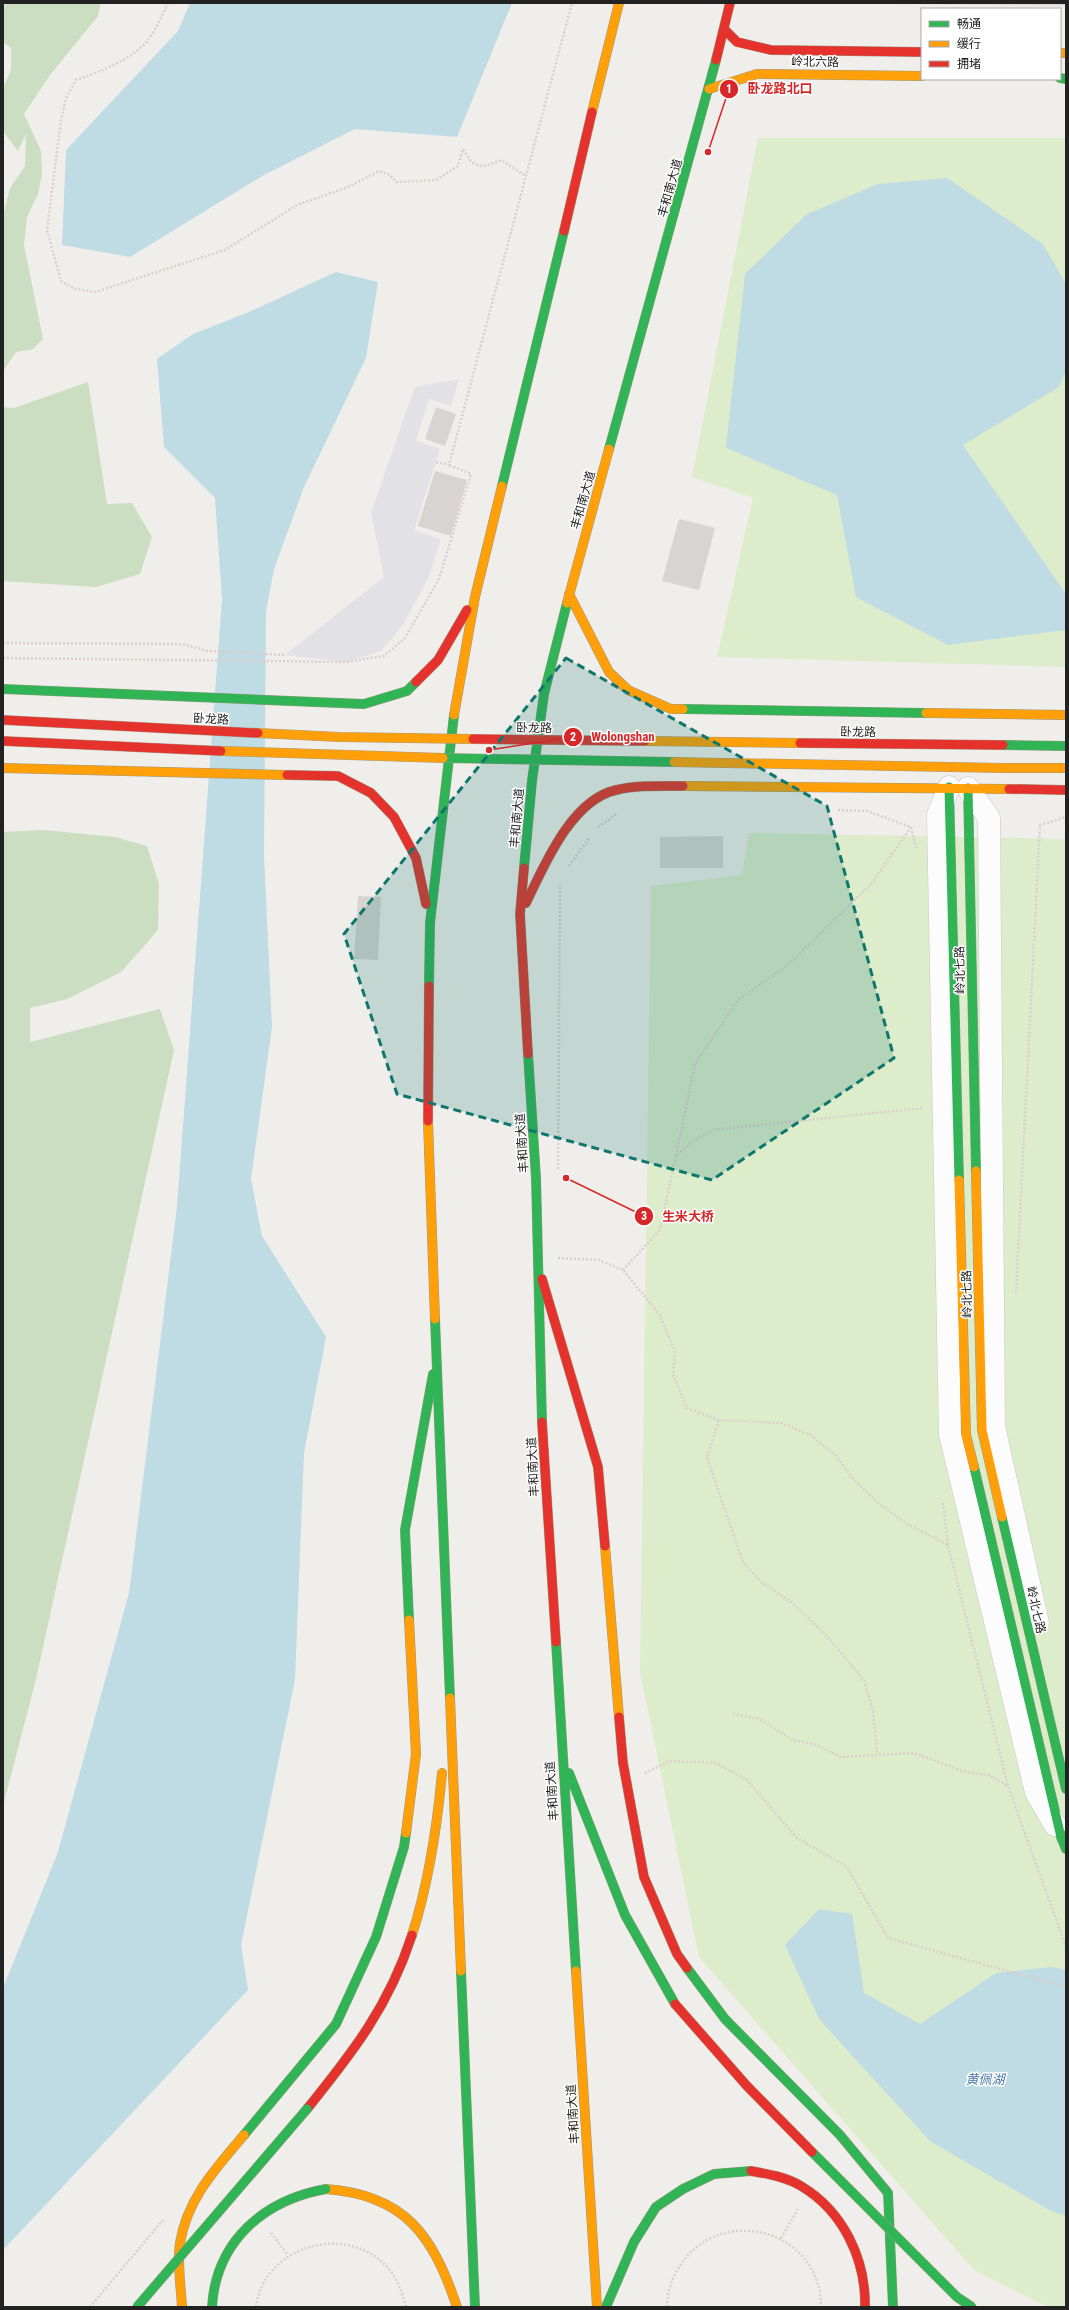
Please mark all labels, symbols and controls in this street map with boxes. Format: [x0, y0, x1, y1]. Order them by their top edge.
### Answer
legend [921, 8, 1061, 80]
text: 畅通 [957, 17, 981, 31]
text: 缓行 [957, 37, 981, 51]
street label: 岭北六路 [791, 55, 839, 69]
text: 拥堵 [957, 57, 981, 71]
callout: 卧龙路北口 [719, 76, 820, 101]
text: 卧龙路北口 [747, 81, 813, 96]
text: 1 [726, 82, 732, 96]
street label: 丰和南大道 [655, 157, 685, 219]
street label: 丰和南大道 [568, 469, 598, 531]
street label: 卧龙路 [193, 711, 229, 727]
street label: 卧龙路 [516, 721, 552, 735]
callout: Wolongshan [563, 724, 663, 749]
street label: 卧龙路 [840, 725, 876, 739]
text: Wolongshan [591, 729, 655, 744]
text: 2 [570, 730, 576, 744]
street label: 丰和南大道 [507, 787, 527, 849]
street label: 岭北七路 [953, 946, 967, 994]
street label: 丰和南大道 [513, 1113, 531, 1173]
callout: 生米大桥 [634, 1204, 722, 1229]
text: 3 [641, 1209, 647, 1223]
text: 生米大桥 [662, 1209, 714, 1224]
street label: 岭北七路 [960, 1270, 974, 1318]
street label: 丰和南大道 [524, 1437, 542, 1497]
street label: 岭北七路 [1024, 1585, 1048, 1635]
street label: 丰和南大道 [543, 1761, 561, 1821]
water label: 黄佩湖 [965, 2072, 1006, 2087]
street label: 丰和南大道 [564, 2084, 582, 2144]

